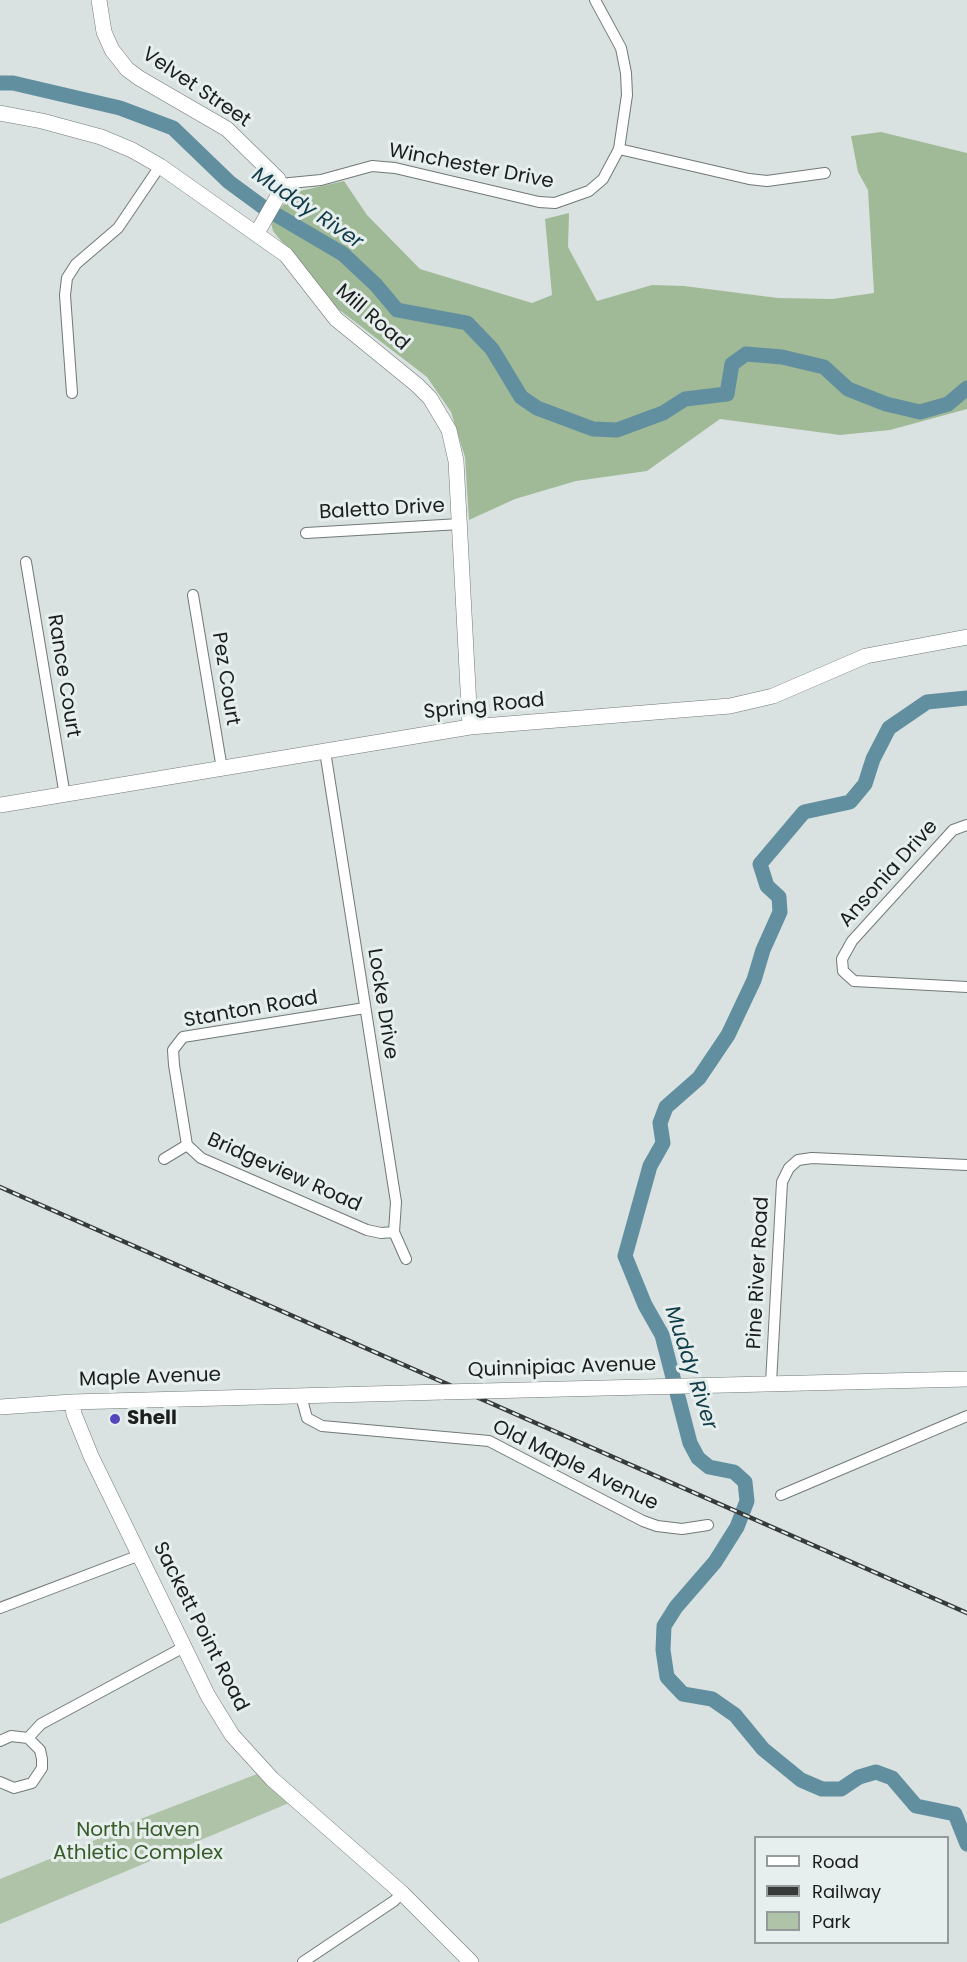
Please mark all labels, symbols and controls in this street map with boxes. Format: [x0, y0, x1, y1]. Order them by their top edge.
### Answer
street label: Velvet Street [137, 43, 255, 133]
street label: Winchester Drive [386, 139, 556, 195]
water label: Muddy River [247, 163, 367, 255]
street label: Mill Road [330, 280, 414, 356]
street label: Baletto Drive [318, 495, 446, 525]
street label: Rance Court [41, 613, 85, 739]
street label: Pez Court [206, 631, 244, 727]
street label: Spring Road [422, 689, 546, 725]
street label: Ansonia Drive [835, 815, 943, 933]
street label: Locke Drive [361, 947, 403, 1061]
street label: Stanton Road [182, 986, 320, 1034]
street label: Bridgeview Road [203, 1128, 365, 1218]
street label: Pine River Road [743, 1196, 775, 1350]
water label: Muddy River [658, 1303, 722, 1433]
street label: Quinnipiac Avenue [467, 1353, 657, 1383]
street label: Maple Avenue [79, 1364, 221, 1392]
place label: Shell [127, 1407, 177, 1431]
marker: Shell [108, 1412, 122, 1426]
street label: Old Maple Avenue [488, 1415, 662, 1517]
street label: Sackett Point Road [147, 1538, 253, 1716]
park label: North Haven Athletic Complex [53, 1819, 223, 1866]
legend [754, 1836, 949, 1944]
text: Road [812, 1849, 859, 1874]
text: Railway [812, 1879, 881, 1904]
text: Park [812, 1909, 851, 1934]

